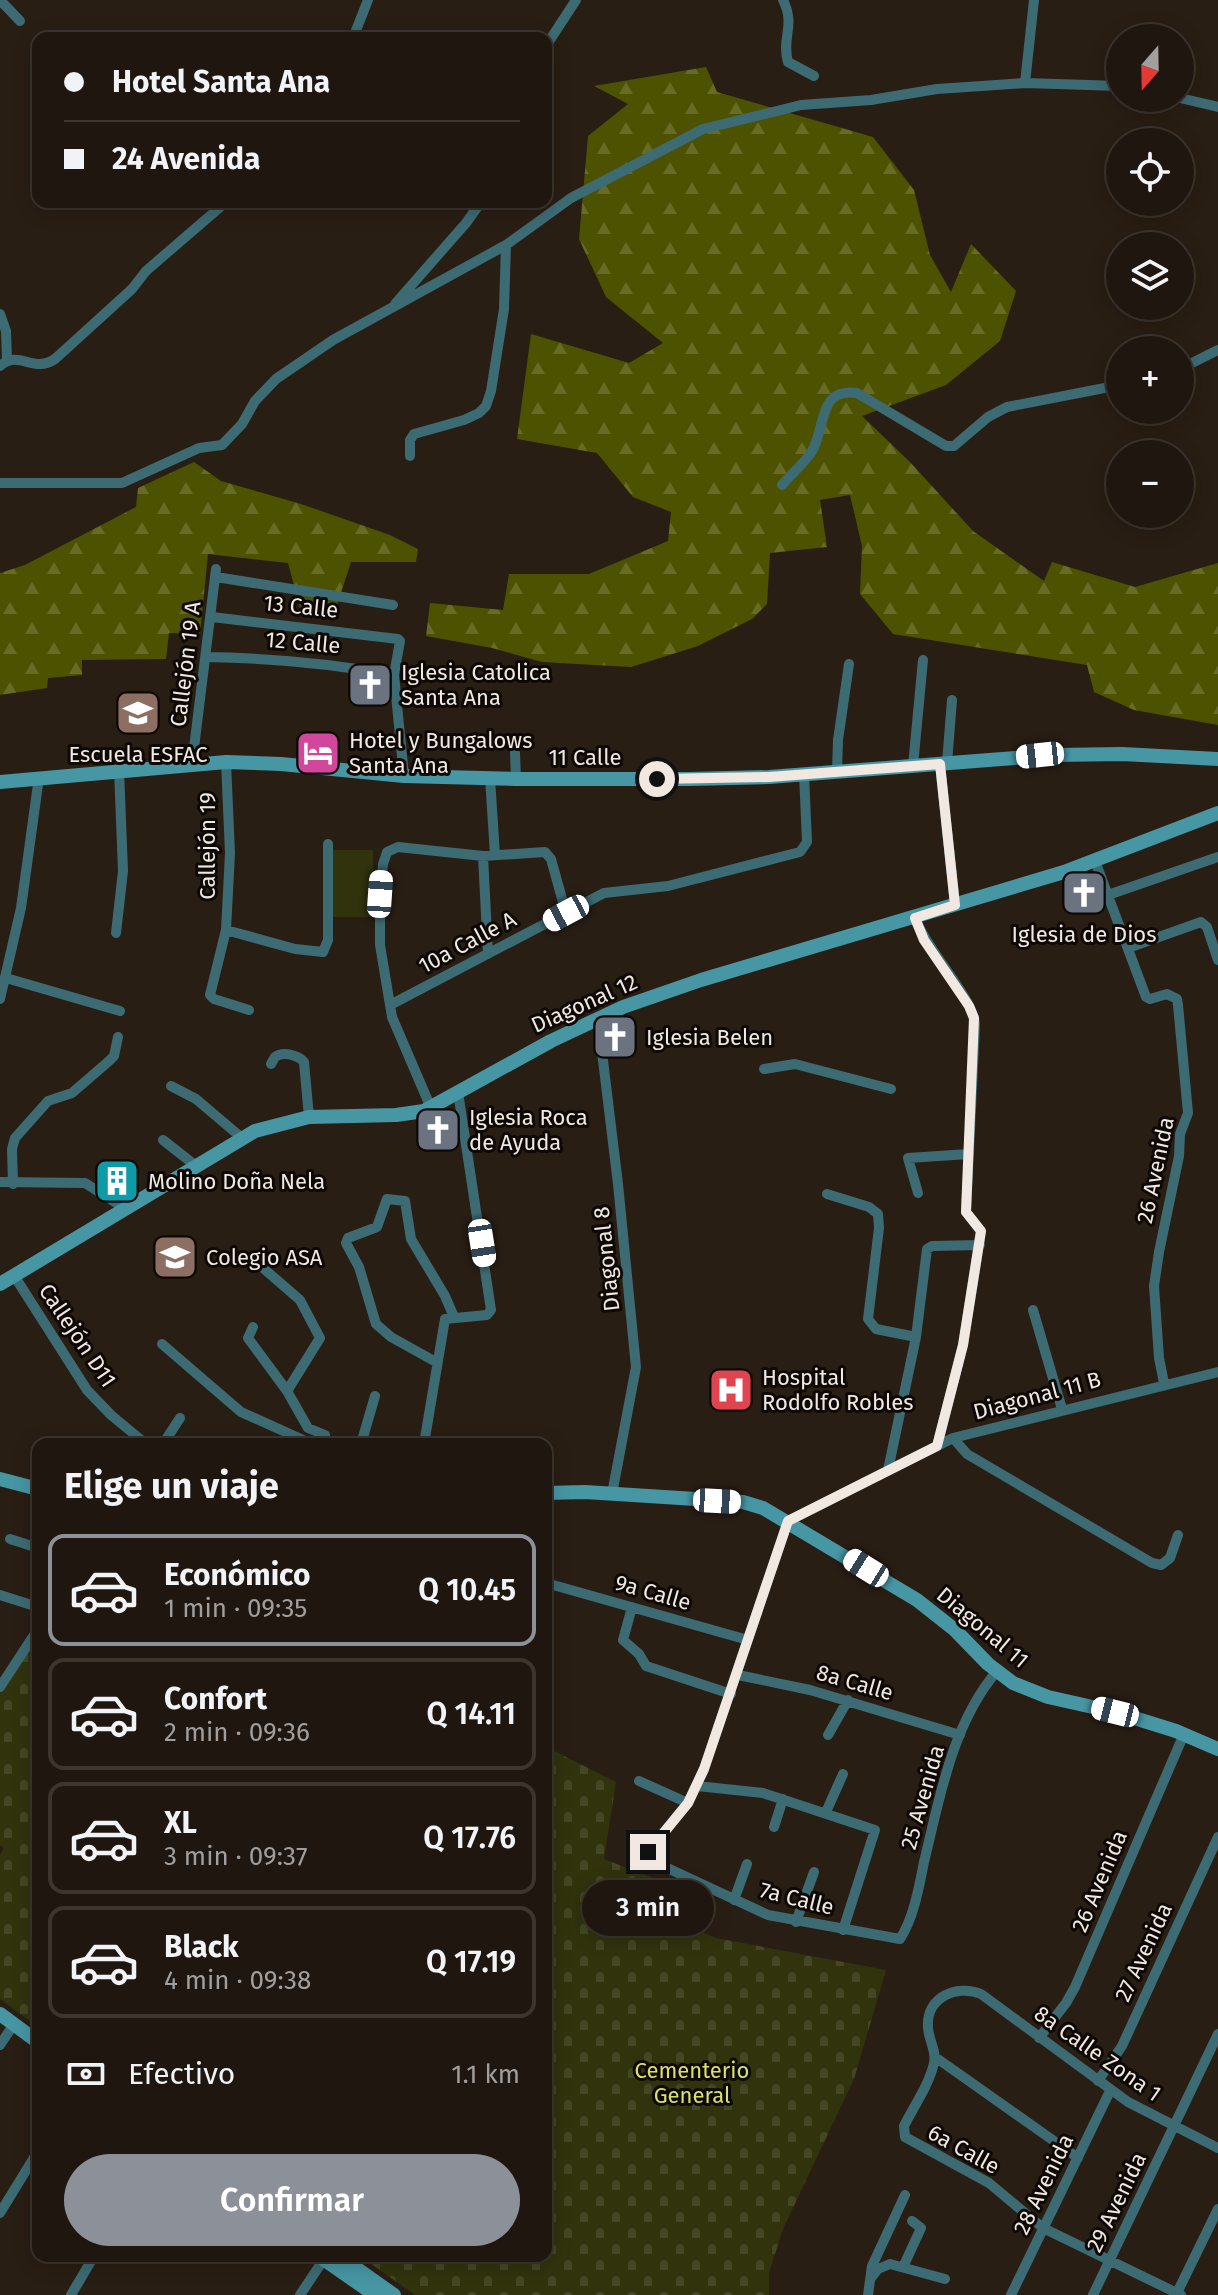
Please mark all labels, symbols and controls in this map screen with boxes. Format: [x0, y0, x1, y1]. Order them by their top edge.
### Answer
north arrow [1106, 24, 1194, 112]
map controls [1106, 24, 1194, 528]
text: Hotel Santa Ana [112, 64, 330, 100]
button: locate [1106, 128, 1194, 216]
text: 24 Avenida [112, 141, 260, 177]
button: layers [1106, 232, 1194, 320]
button: + [1106, 336, 1194, 424]
button: − [1106, 440, 1194, 528]
street label: 13 Calle [262, 589, 340, 624]
street label: Callejón 19 A [164, 600, 207, 728]
street label: 12 Calle [264, 626, 341, 659]
place label: Iglesia Catolica Santa Ana [401, 659, 551, 711]
church icon: Iglesia Catolica Santa Ana [346, 661, 394, 709]
school or university icon: Escuela ESFAC [114, 689, 162, 737]
place label: Hotel y Bungalows Santa Ana [349, 727, 532, 779]
hotel icon: Hotel y Bungalows Santa Ana [294, 729, 342, 777]
place label: Escuela ESFAC [68, 741, 208, 768]
car [1015, 741, 1065, 769]
street label: 11 Calle [548, 744, 622, 771]
route start [639, 761, 675, 797]
street label: Callejón 19 [194, 792, 221, 900]
car [366, 869, 394, 919]
church icon: Iglesia de Dios [1060, 869, 1108, 917]
car [539, 891, 593, 935]
street label: 10a Calle A [414, 905, 521, 979]
place label: Iglesia de Dios [1011, 921, 1157, 948]
street label: Diagonal 12 [527, 968, 641, 1039]
church icon: Iglesia Belen [591, 1013, 639, 1061]
place label: Iglesia Belen [646, 1024, 773, 1051]
place label: Iglesia Roca de Ayuda [469, 1104, 588, 1156]
church icon: Iglesia Roca de Ayuda [414, 1106, 462, 1154]
street label: 26 Avenida [1131, 1114, 1180, 1226]
building icon: Molino Doña Nela [93, 1157, 141, 1205]
place label: Molino Doña Nela [148, 1168, 325, 1195]
street label: Diagonal 8 [588, 1205, 625, 1313]
car [466, 1217, 498, 1269]
school or university icon: Colegio ASA [151, 1233, 199, 1281]
place label: Colegio ASA [206, 1244, 323, 1271]
street label: Callejón D11 [33, 1278, 122, 1392]
place label: Hospital Rodolfo Robles [762, 1364, 914, 1416]
street label: Diagonal 11 B [970, 1365, 1104, 1425]
hospital icon: Hospital Rodolfo Robles [707, 1366, 755, 1414]
text: Elige un viaje [64, 1464, 279, 1508]
car [692, 1488, 742, 1514]
car [839, 1545, 893, 1591]
icon: car [68, 1554, 140, 1626]
text: Económico [164, 1557, 310, 1593]
street label: 9a Calle [612, 1569, 694, 1616]
text: Q 10.45 [418, 1572, 516, 1608]
street label: Diagonal 11 [931, 1581, 1034, 1674]
text: 1 min · 09:35 [164, 1593, 307, 1624]
street label: 8a Calle [813, 1659, 896, 1706]
icon: car [68, 1678, 140, 1750]
text: Confort [164, 1681, 267, 1717]
car [1089, 1695, 1141, 1729]
text: Q 14.11 [427, 1696, 516, 1732]
text: 2 min · 09:36 [164, 1717, 310, 1748]
street label: 25 Avenida [895, 1742, 950, 1852]
icon: car [68, 1802, 140, 1874]
text: XL [164, 1805, 197, 1841]
text: Q 17.76 [423, 1820, 516, 1856]
street label: 26 Avenida [1066, 1826, 1133, 1936]
route end [630, 1834, 666, 1870]
text: 3 min · 09:37 [164, 1841, 308, 1872]
street label: 7a Calle [757, 1876, 837, 1921]
callout: 3 min [582, 1880, 714, 1936]
text: 3 min [616, 1892, 680, 1923]
street label: 27 Avenida [1109, 1899, 1178, 2006]
icon: car [68, 1926, 140, 1998]
text: Black [164, 1929, 239, 1965]
text: Q 17.19 [426, 1944, 516, 1980]
text: 4 min · 09:38 [164, 1965, 311, 1996]
street label: 8a Calle Zona 1 [1029, 2000, 1166, 2107]
icon: cash [64, 2052, 108, 2096]
text: Efectivo [128, 2056, 235, 2092]
park label: Cementerio General [635, 2057, 749, 2109]
text: 1.1 km [451, 2059, 520, 2090]
street label: 6a Calle [923, 2119, 1004, 2180]
street label: 28 Avenida [1008, 2130, 1079, 2239]
street label: 29 Avenida [1081, 2148, 1152, 2256]
button: Confirmar [64, 2154, 520, 2246]

